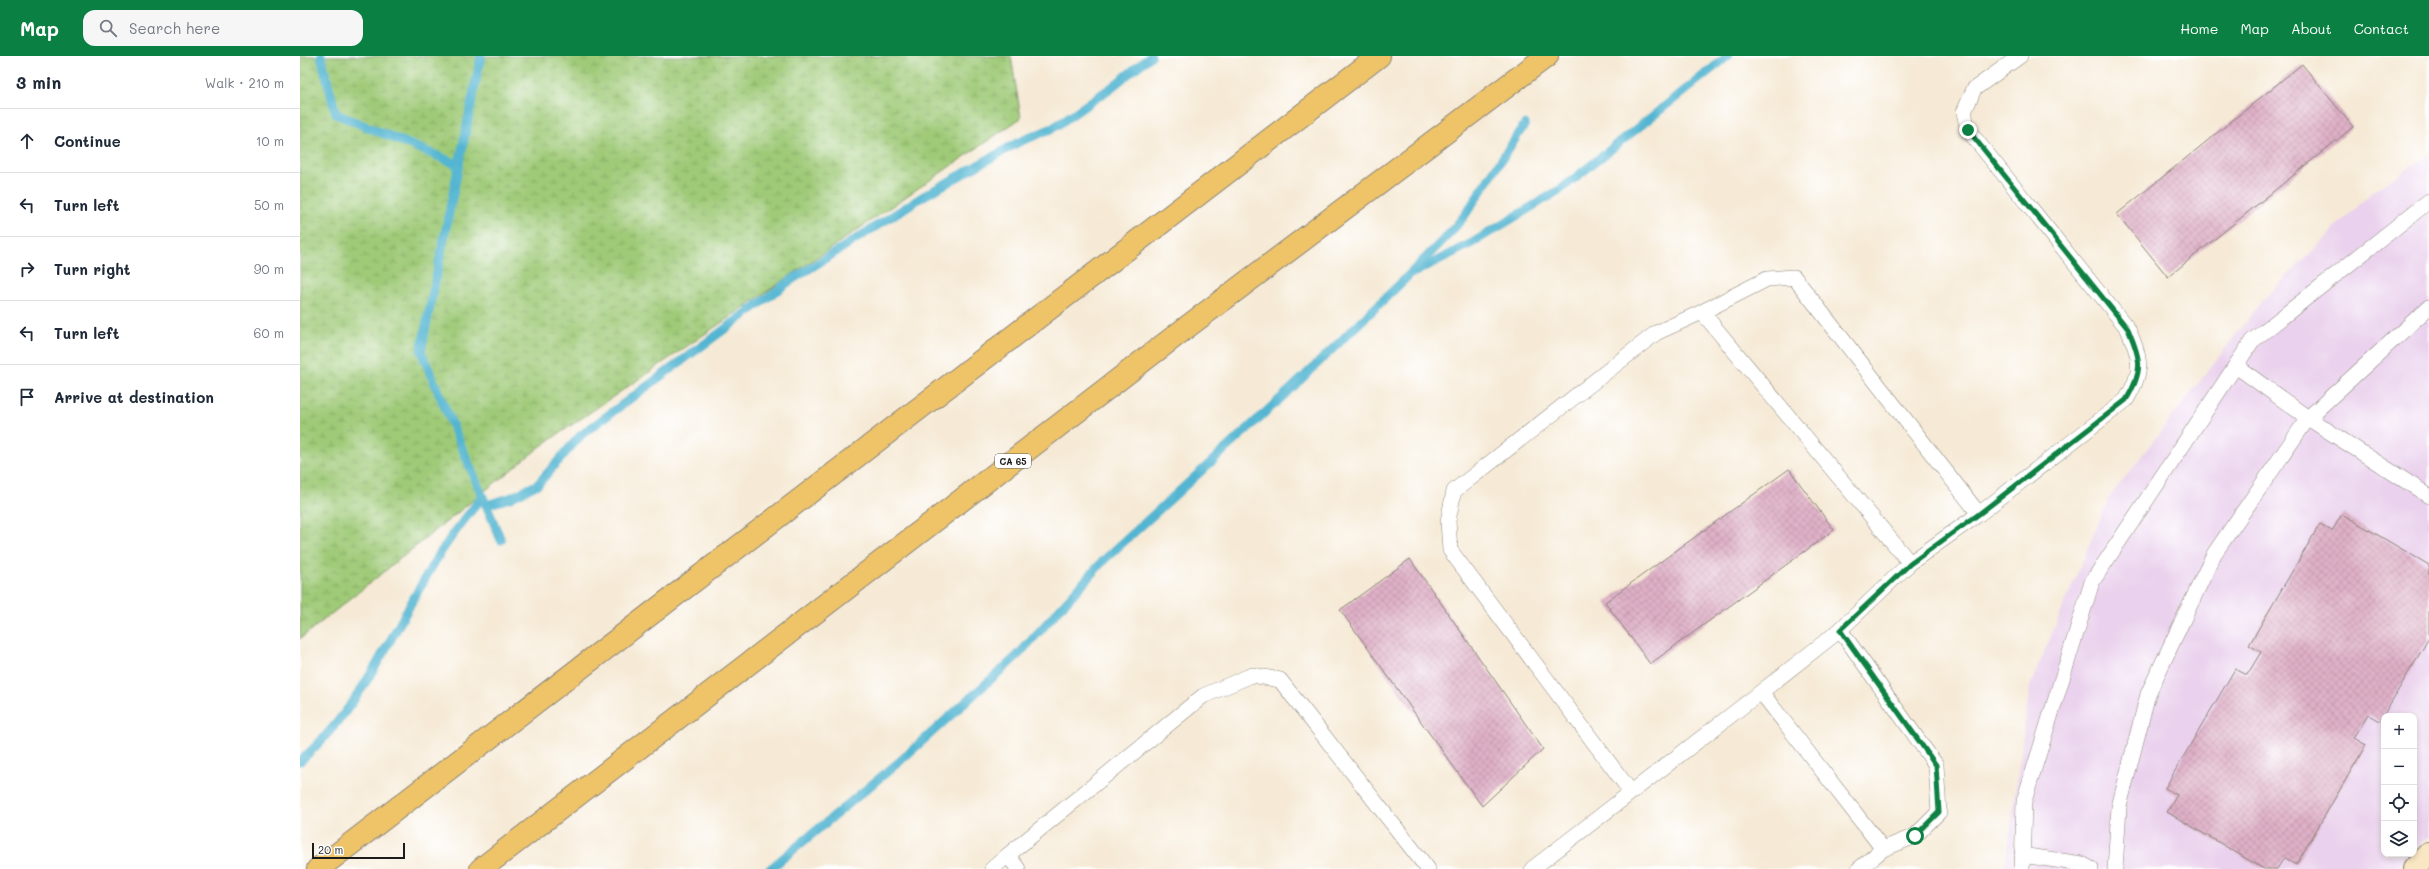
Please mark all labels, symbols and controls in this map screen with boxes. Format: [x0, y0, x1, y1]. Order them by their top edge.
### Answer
search box [83, 10, 363, 46]
text: Map [20, 16, 59, 41]
icon: search [97, 17, 119, 39]
text: Search here [129, 18, 220, 38]
text: Home [2180, 19, 2218, 38]
text: Map [2240, 19, 2269, 38]
text: About [2291, 19, 2332, 38]
text: Contact [2354, 19, 2409, 38]
text: 3 min [16, 71, 61, 93]
text: Walk · 210 m [205, 74, 284, 91]
route end [1959, 121, 1977, 139]
icon: ahead [16, 130, 38, 152]
text: Continue [54, 131, 121, 151]
text: 10 m [256, 132, 284, 149]
icon: left [16, 194, 38, 216]
text: Turn left [54, 195, 119, 215]
text: 50 m [254, 196, 284, 213]
icon: right [16, 258, 38, 280]
text: Turn right [54, 259, 131, 279]
text: 90 m [254, 260, 284, 277]
icon: left [16, 322, 38, 344]
text: Turn left [54, 323, 119, 343]
text: 60 m [254, 324, 284, 341]
icon: arrive [16, 386, 38, 408]
text: Arrive at destination [54, 387, 214, 407]
road number: CA 65 [995, 454, 1031, 468]
map controls [2381, 713, 2417, 857]
button: + [2381, 713, 2417, 749]
button: − [2381, 749, 2417, 785]
button: locate [2381, 785, 2417, 821]
button: layers [2381, 821, 2417, 857]
route start [1906, 827, 1924, 845]
scale bar [312, 841, 405, 860]
text: 20 m [318, 842, 343, 857]

